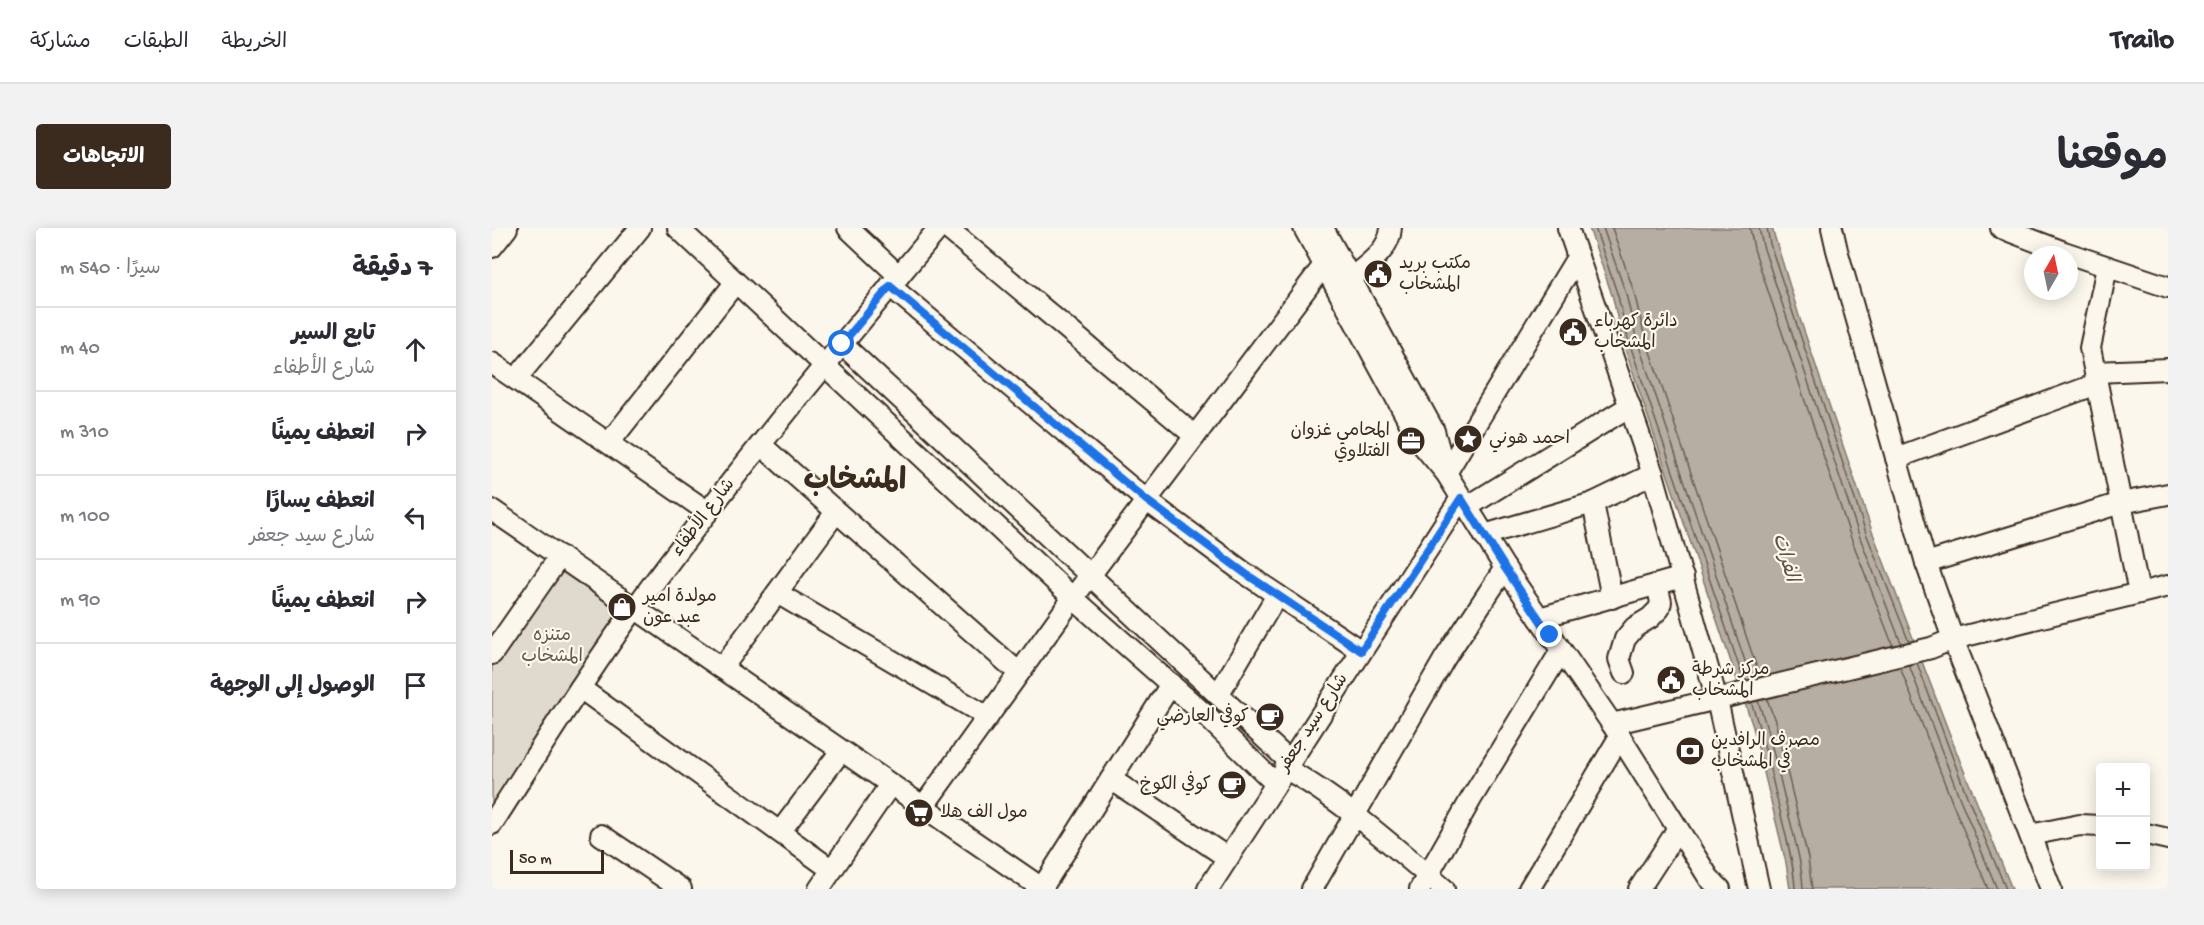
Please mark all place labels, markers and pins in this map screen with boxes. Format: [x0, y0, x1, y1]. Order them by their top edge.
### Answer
place label: مكتب بريد المشخاب [1399, 254, 1471, 296]
public building icon: مكتب بريد المشخاب [1362, 258, 1394, 290]
place label: دائرة كهرباء المشخاب [1594, 312, 1678, 354]
public building icon: دائرة كهرباء المشخاب [1557, 316, 1589, 348]
place label: المحامي غزوان الفتلاوي [1291, 421, 1390, 463]
place icon: احمد هوني [1452, 423, 1484, 455]
office icon: المحامي غزوان الفتلاوي [1395, 425, 1427, 457]
place label: احمد هوني [1489, 429, 1570, 453]
place label: مولدة امير عبد عون [641, 587, 717, 629]
shop icon: مولدة امير عبد عون [606, 591, 638, 623]
place label: مركز شرطة المشخاب [1692, 660, 1769, 702]
public building icon: مركز شرطة المشخاب [1655, 664, 1687, 696]
cafe icon: كوفي العارضي [1254, 701, 1286, 733]
place label: كوفي العارضي [1156, 703, 1249, 731]
place label: مصرف الرافدين في المشخاب [1711, 731, 1820, 773]
bank icon: مصرف الرافدين في المشخاب [1674, 735, 1706, 767]
cafe icon: كوفي الكوخ [1216, 769, 1248, 801]
place label: كوفي الكوخ [1140, 771, 1211, 796]
supermarket icon: مول الف هلا [903, 797, 935, 829]
place label: مول الف هلا [940, 803, 1028, 824]

